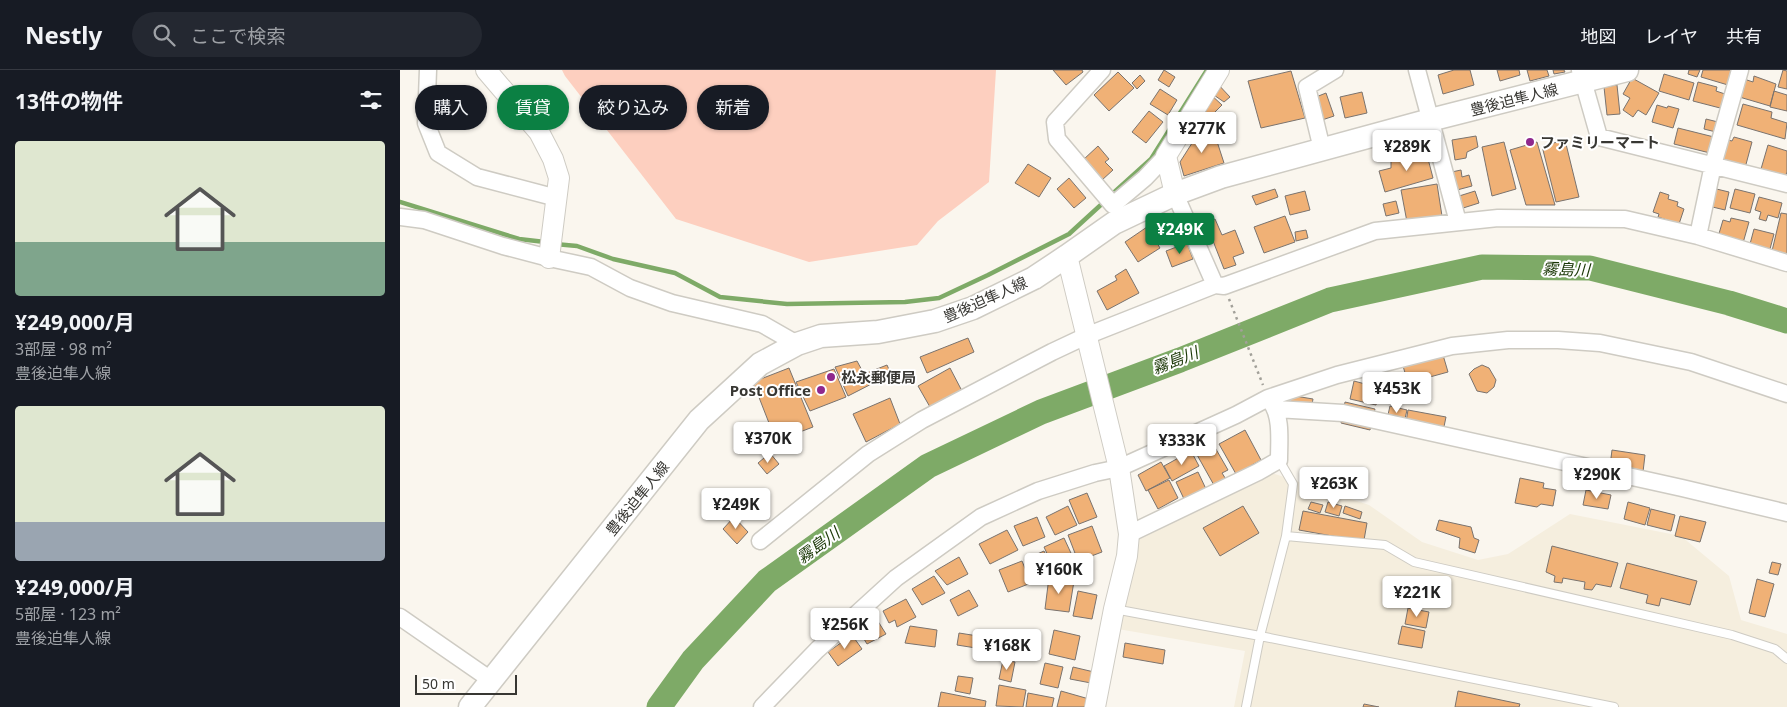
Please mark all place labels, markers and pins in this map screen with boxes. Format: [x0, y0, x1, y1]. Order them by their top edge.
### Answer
pin: ¥277K [1167, 112, 1237, 154]
pin: ¥289K [1372, 129, 1442, 172]
place label: ファミリーマート [1540, 132, 1660, 152]
marker: ファミリーマート [1524, 136, 1536, 148]
pin: ¥249K [1145, 212, 1215, 255]
place label: 松永郵便局 [841, 367, 916, 387]
marker: 松永郵便局 [825, 371, 837, 383]
pin: ¥453K [1362, 372, 1432, 414]
place label: Post Office [730, 380, 811, 400]
marker: Post Office [815, 384, 827, 396]
pin: ¥370K [733, 422, 803, 464]
pin: ¥333K [1147, 424, 1217, 466]
pin: ¥290K [1562, 458, 1632, 500]
pin: ¥263K [1299, 466, 1369, 509]
pin: ¥249K [701, 488, 771, 530]
pin: ¥160K [1024, 552, 1094, 595]
pin: ¥221K [1382, 576, 1452, 618]
pin: ¥256K [810, 608, 880, 650]
pin: ¥168K [972, 628, 1042, 671]

